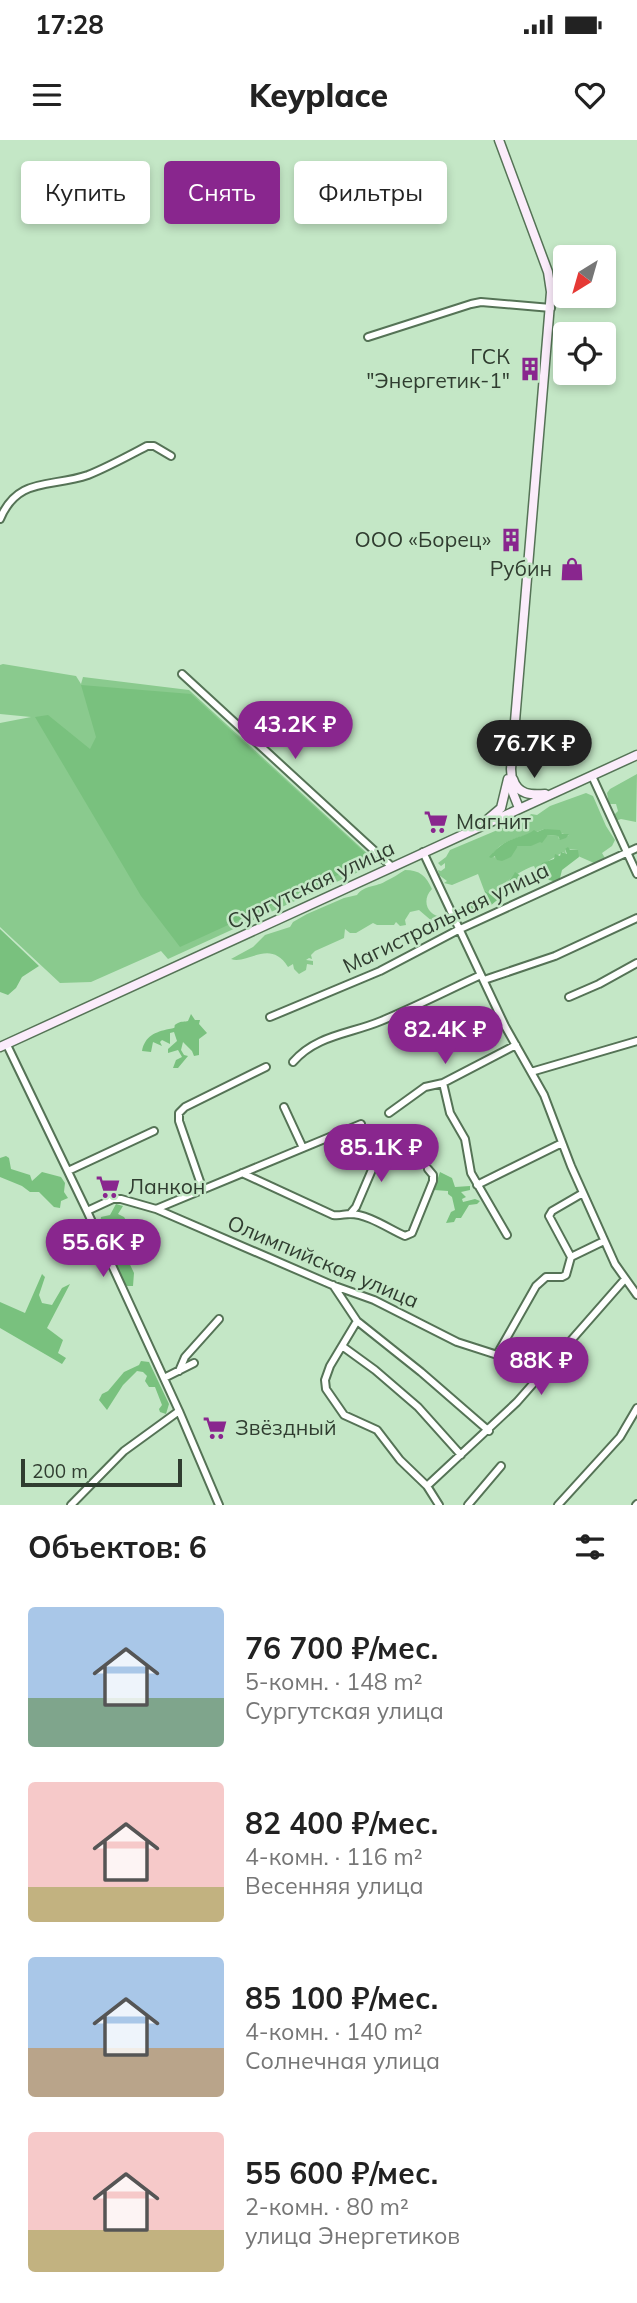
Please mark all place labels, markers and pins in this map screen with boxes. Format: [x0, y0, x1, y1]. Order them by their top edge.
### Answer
place label: ГСК "Энергетик-1" [366, 343, 510, 393]
building icon: ГСК "Энергетик-1" [516, 355, 544, 383]
place label: ООО «Борец» [355, 526, 491, 552]
building icon: ООО «Борец» [497, 526, 525, 554]
place label: Рубин [490, 555, 552, 581]
shop icon: Рубин [558, 555, 586, 583]
pin: 43.2K ₽ [230, 702, 360, 761]
pin: 76.7K ₽ [469, 720, 599, 780]
supermarket icon: Магнит [422, 808, 450, 836]
place label: Магнит [456, 808, 531, 834]
pin: 82.4K ₽ [380, 1006, 510, 1066]
pin: 85.1K ₽ [316, 1124, 446, 1184]
supermarket icon: Ланкон [94, 1173, 122, 1201]
place label: Ланкон [128, 1173, 205, 1199]
pin: 55.6K ₽ [38, 1220, 168, 1279]
pin: 88K ₽ [492, 1338, 590, 1397]
supermarket icon: Звёздный [201, 1414, 229, 1442]
place label: Звёздный [235, 1414, 336, 1440]

